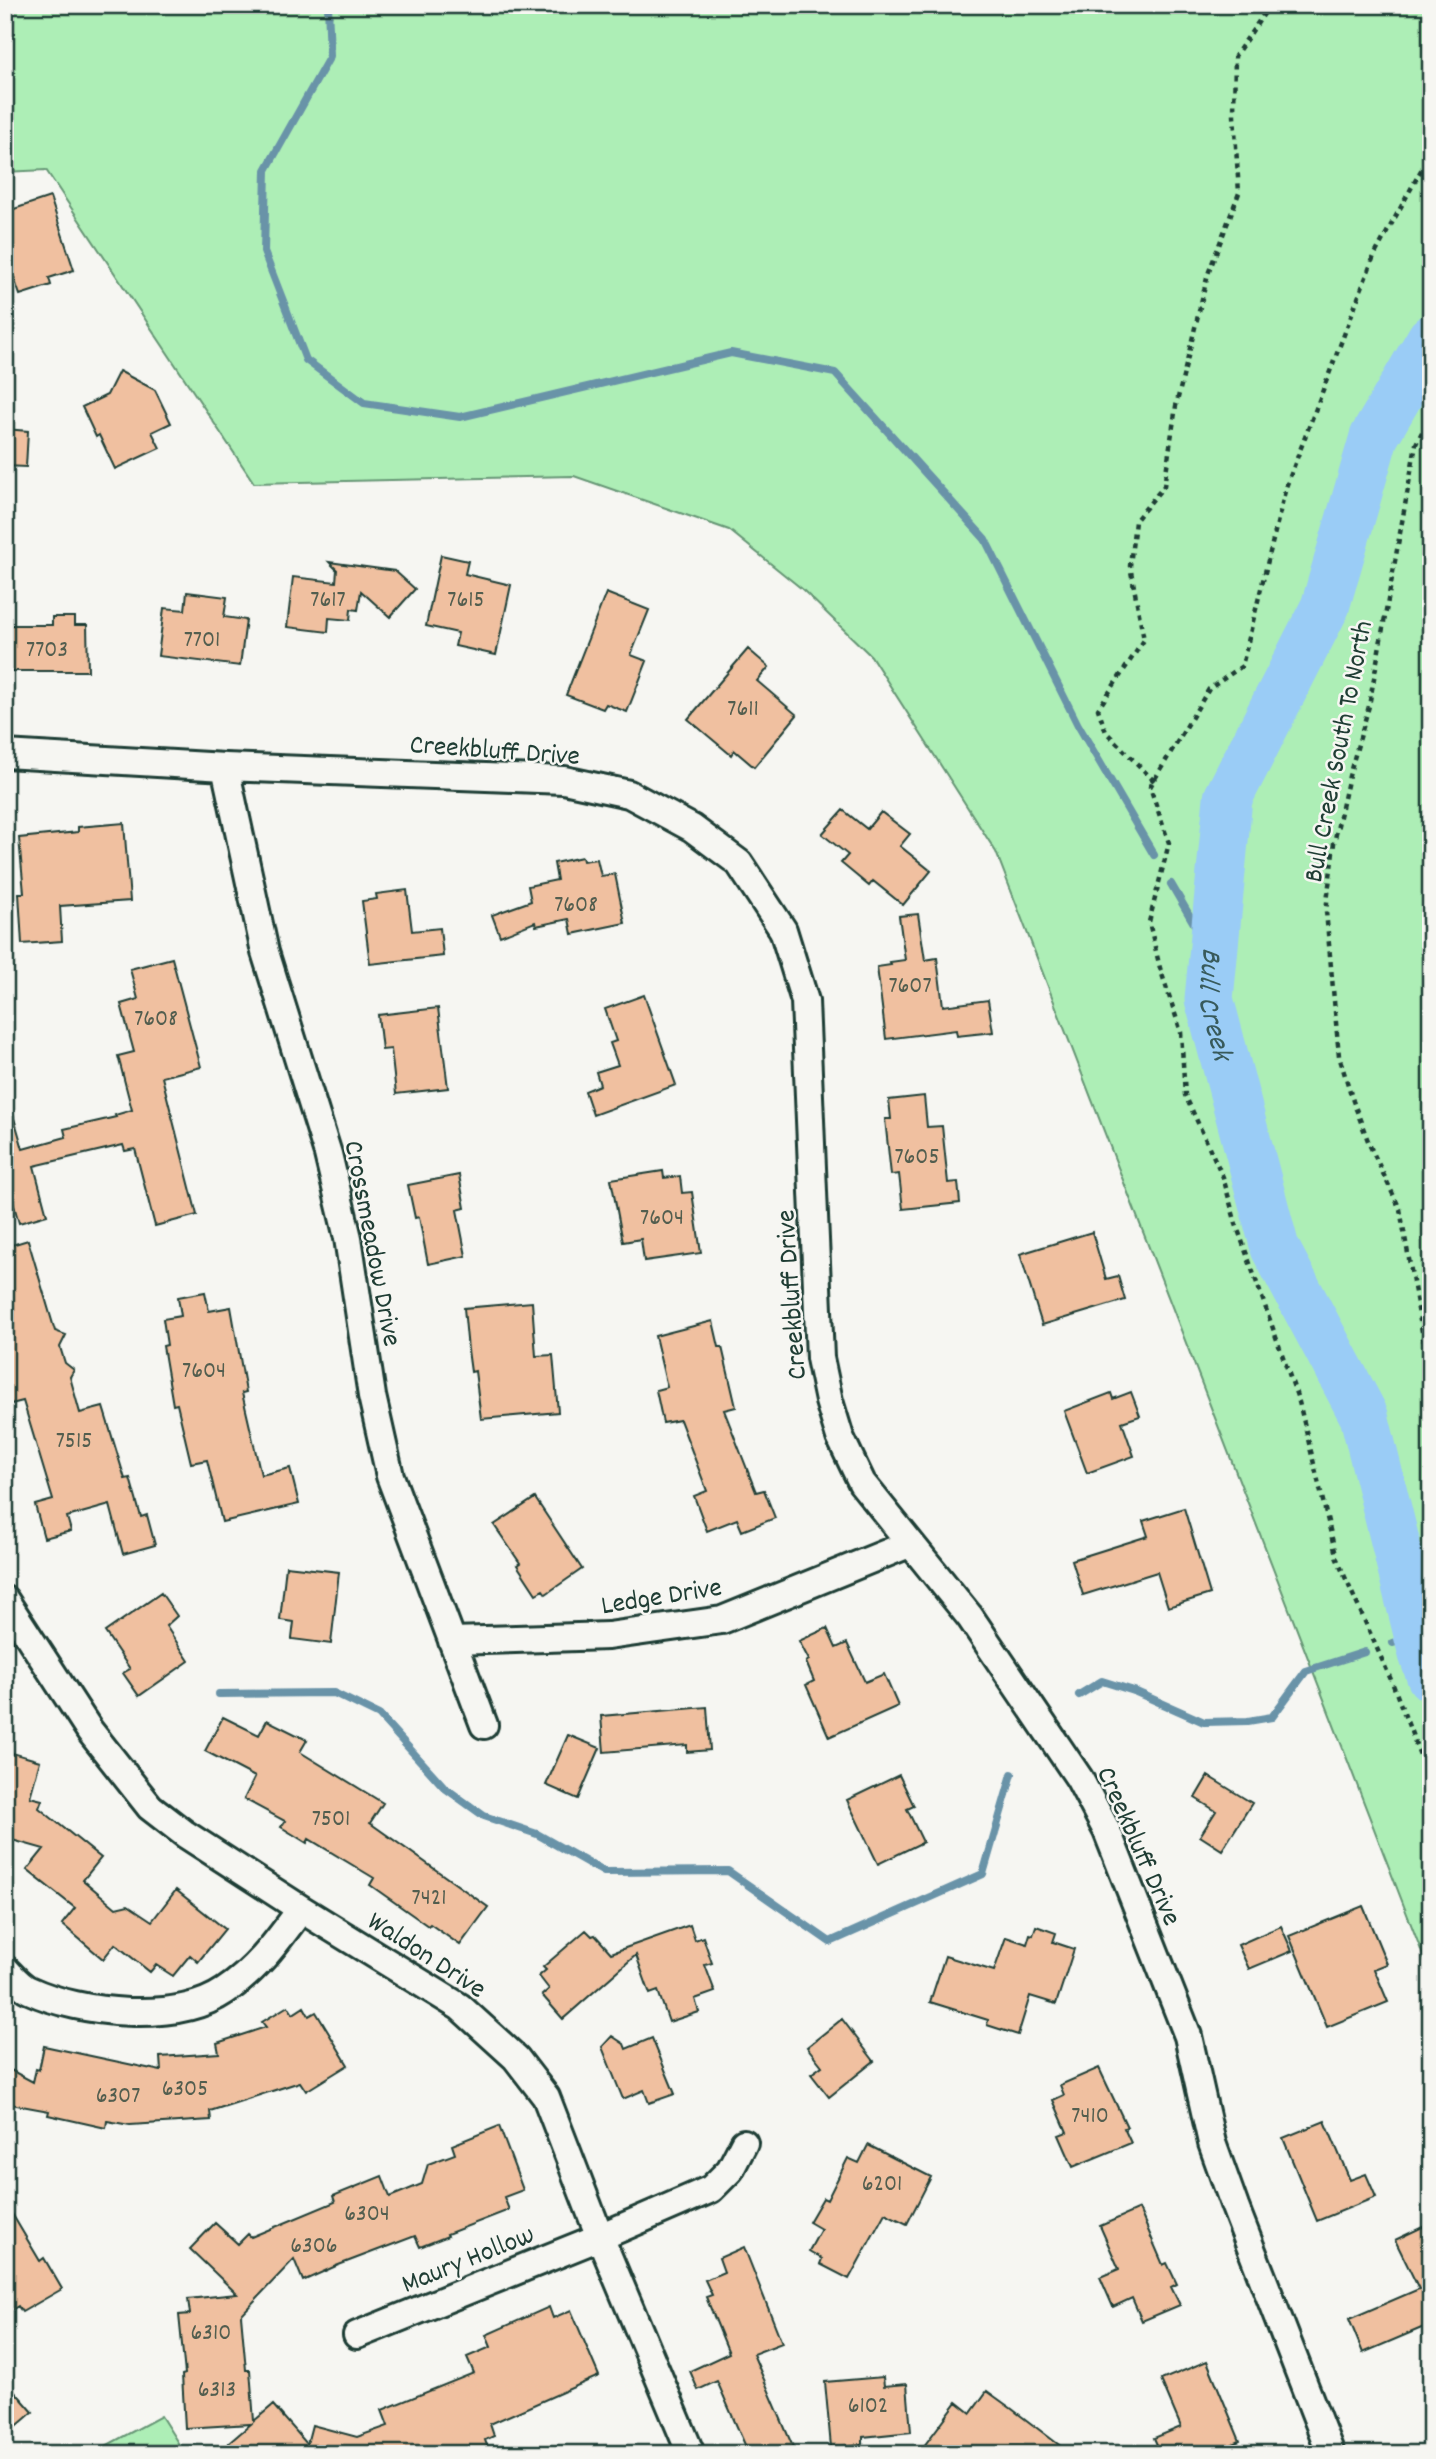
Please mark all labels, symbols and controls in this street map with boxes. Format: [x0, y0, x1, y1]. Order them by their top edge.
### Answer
house number: 7617 [310, 584, 346, 618]
house number: 7615 [447, 584, 485, 618]
street label: Bull Creek South To North [1296, 618, 1386, 886]
house number: 7701 [184, 624, 220, 658]
house number: 7703 [26, 634, 68, 668]
house number: 7611 [727, 693, 759, 727]
street label: Creekbluff Drive [408, 727, 581, 779]
house number: 7608 [554, 889, 598, 923]
water label: Bull Creek [1183, 946, 1242, 1068]
house number: 7607 [888, 970, 932, 1004]
house number: 7608 [134, 1003, 178, 1037]
street label: Crossmeadow Drive [331, 1138, 410, 1350]
house number: 7605 [894, 1141, 940, 1175]
house number: 7604 [640, 1202, 684, 1236]
street label: Creekbluff Drive [768, 1208, 820, 1381]
house number: 7604 [182, 1355, 226, 1389]
house number: 7515 [56, 1425, 92, 1459]
street label: Ledge Drive [598, 1570, 725, 1628]
street label: Creekbluff Drive [1083, 1761, 1189, 1933]
house number: 7501 [312, 1803, 350, 1837]
house number: 7421 [412, 1882, 446, 1916]
street label: Waldon Drive [358, 1904, 493, 2011]
house number: 6305 [162, 2073, 208, 2107]
house number: 6307 [96, 2080, 140, 2114]
house number: 7410 [1071, 2100, 1109, 2134]
house number: 6201 [862, 2168, 902, 2202]
house number: 6304 [344, 2198, 390, 2232]
street label: Maury Hollow [396, 2217, 541, 2306]
house number: 6306 [290, 2230, 338, 2264]
house number: 6310 [191, 2317, 231, 2351]
house number: 6313 [198, 2374, 236, 2408]
house number: 6102 [848, 2390, 888, 2424]

